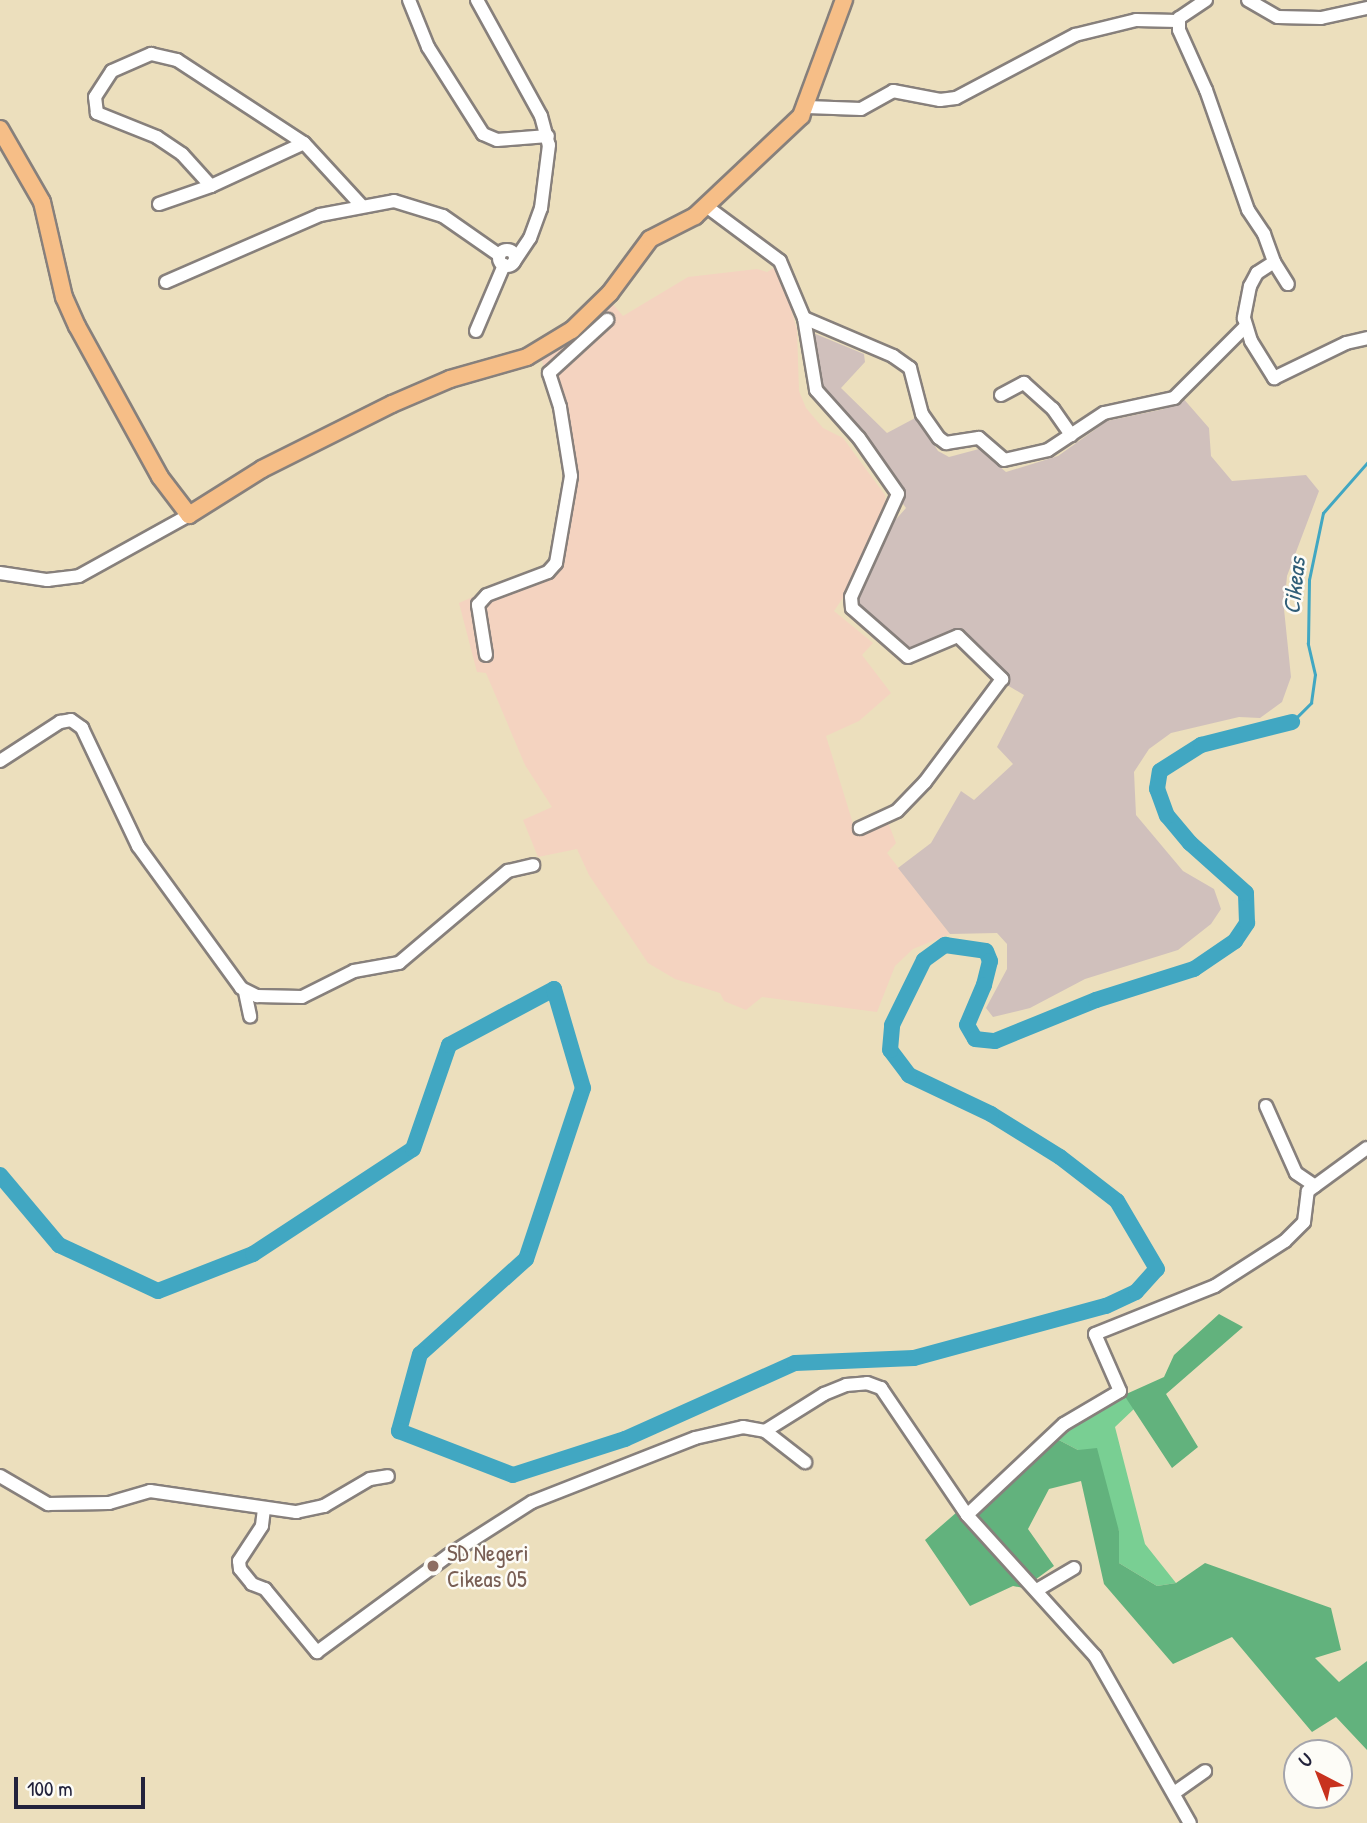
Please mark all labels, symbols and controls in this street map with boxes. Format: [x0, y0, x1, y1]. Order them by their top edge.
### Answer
water label: Cikeas [1277, 556, 1311, 616]
place label: SD Negeri Cikeas 05 [447, 1539, 529, 1593]
marker: SD Negeri Cikeas 05 [425, 1558, 441, 1574]
north arrow [1283, 1739, 1353, 1809]
text: U [1293, 1747, 1318, 1773]
scale bar [18, 1764, 149, 1808]
text: 100 m [27, 1774, 73, 1803]

